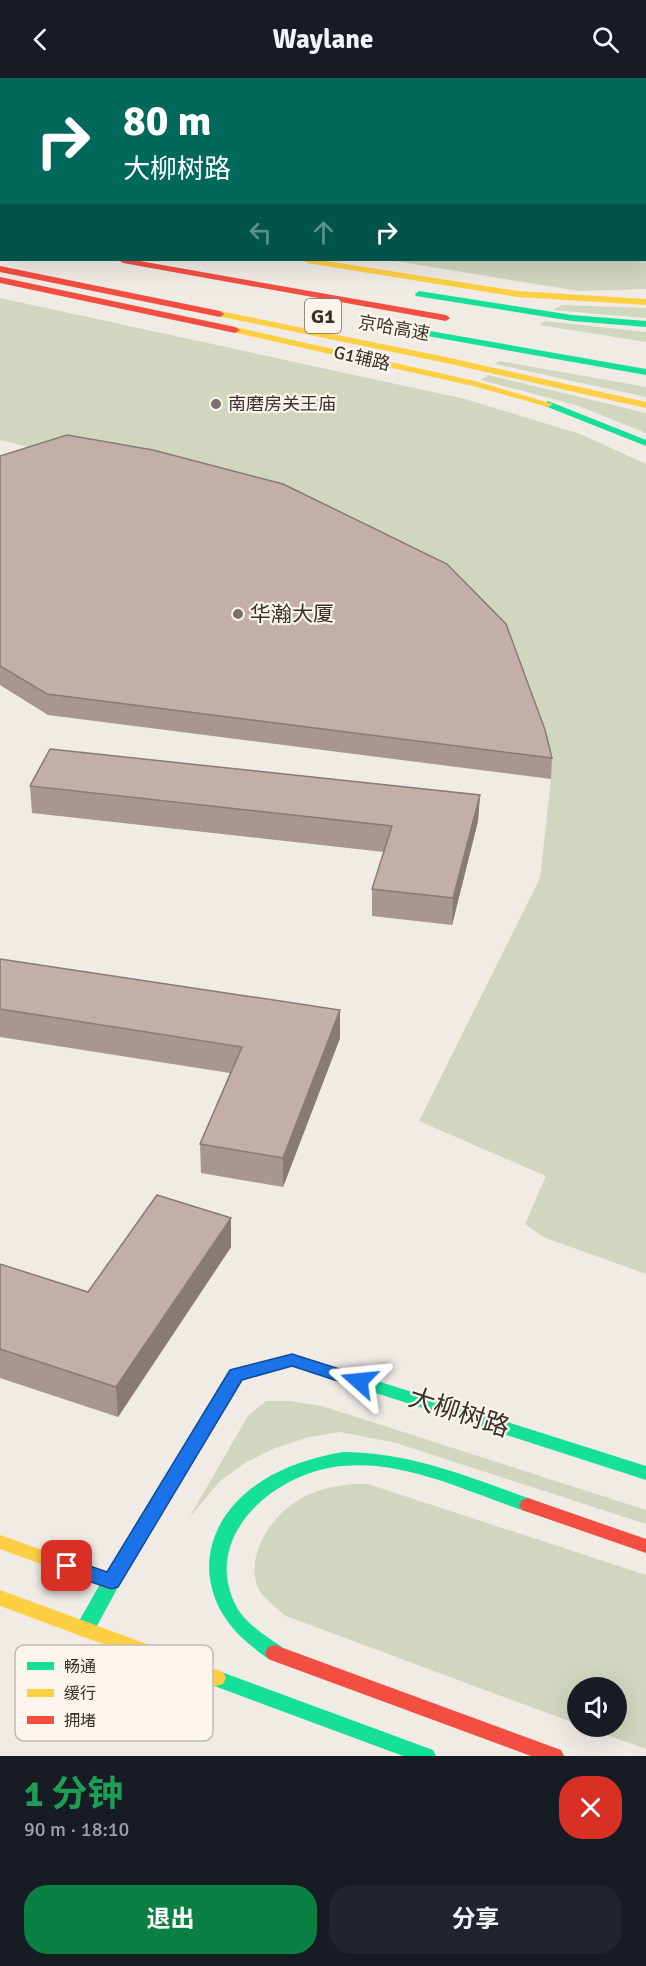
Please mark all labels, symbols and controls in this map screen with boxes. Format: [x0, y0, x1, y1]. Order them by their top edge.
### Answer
icon: back [24, 23, 57, 56]
text: Waylane [272, 23, 374, 56]
icon: search [589, 23, 622, 56]
text: 80 m [123, 96, 212, 147]
icon: right [24, 102, 102, 180]
text: 大柳树路 [123, 153, 231, 186]
icon: left [244, 216, 277, 249]
icon: ahead [307, 216, 340, 249]
icon: right [370, 216, 403, 249]
road number: G1 [305, 299, 341, 333]
street label: 京哈高速 [357, 311, 431, 345]
street label: G1辅路 [332, 341, 392, 375]
place label: 南磨房关王庙 [228, 393, 336, 415]
marker: 南磨房关王庙 [209, 397, 223, 411]
place label: 华瀚大厦 [250, 601, 334, 627]
marker: 华瀚大厦 [231, 607, 245, 621]
position arrow [327, 1349, 391, 1413]
street label: 大柳树路 [405, 1382, 513, 1444]
pin [41, 1540, 92, 1591]
icon: arrive [50, 1549, 83, 1582]
legend [15, 1645, 213, 1741]
text: 畅通 [64, 1657, 96, 1677]
map controls [567, 1677, 627, 1737]
button: sound [567, 1677, 627, 1737]
text: 缓行 [64, 1684, 96, 1704]
text: 拥堵 [64, 1711, 96, 1731]
text: 1 分钟 [24, 1772, 123, 1817]
button: close [559, 1776, 622, 1839]
text: 90 m · 18:10 [24, 1817, 129, 1842]
button: 退出 [24, 1885, 317, 1954]
button: 分享 [329, 1885, 622, 1954]

